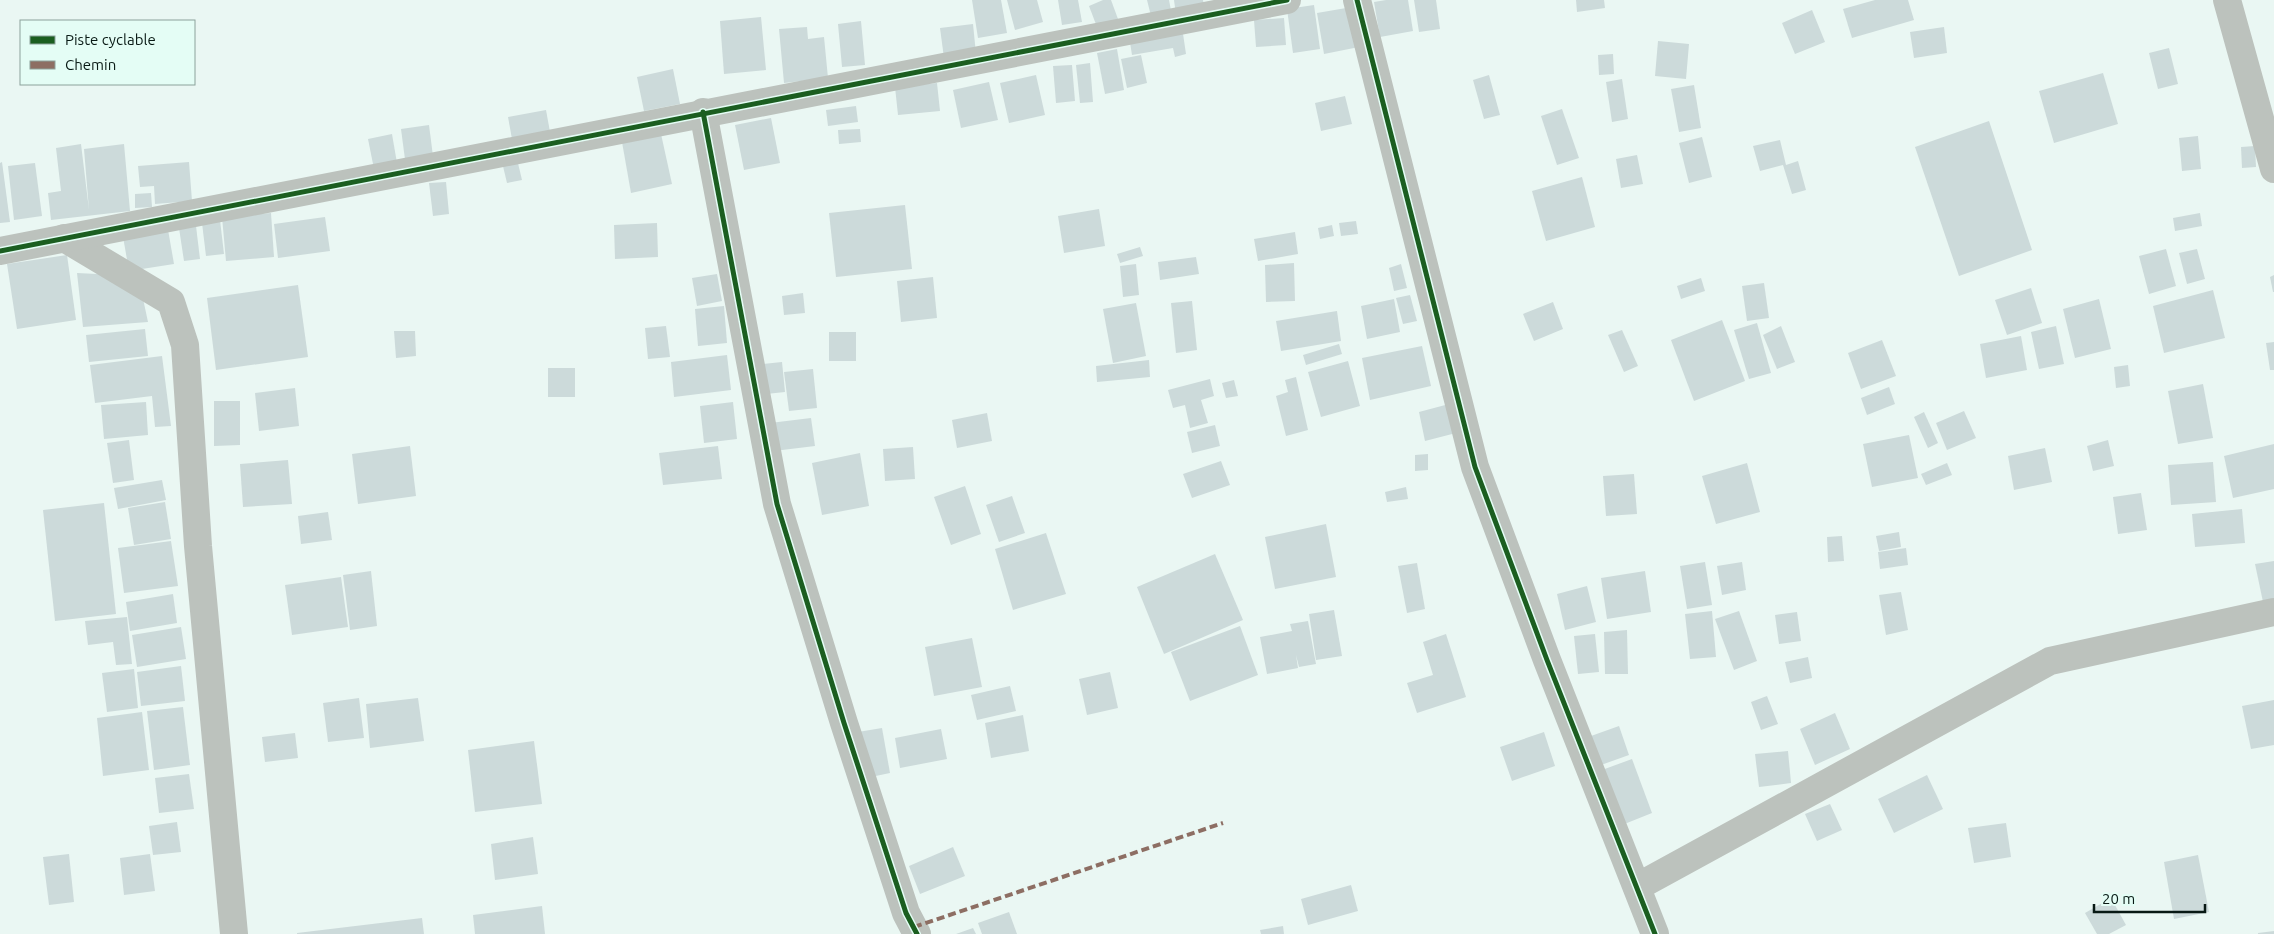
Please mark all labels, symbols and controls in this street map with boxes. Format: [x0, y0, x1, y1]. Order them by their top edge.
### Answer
legend [20, 20, 195, 85]
text: Piste cyclable [65, 31, 156, 48]
text: Chemin [65, 56, 116, 73]
scale bar [2094, 882, 2205, 914]
text: 20 m [2102, 890, 2135, 907]

